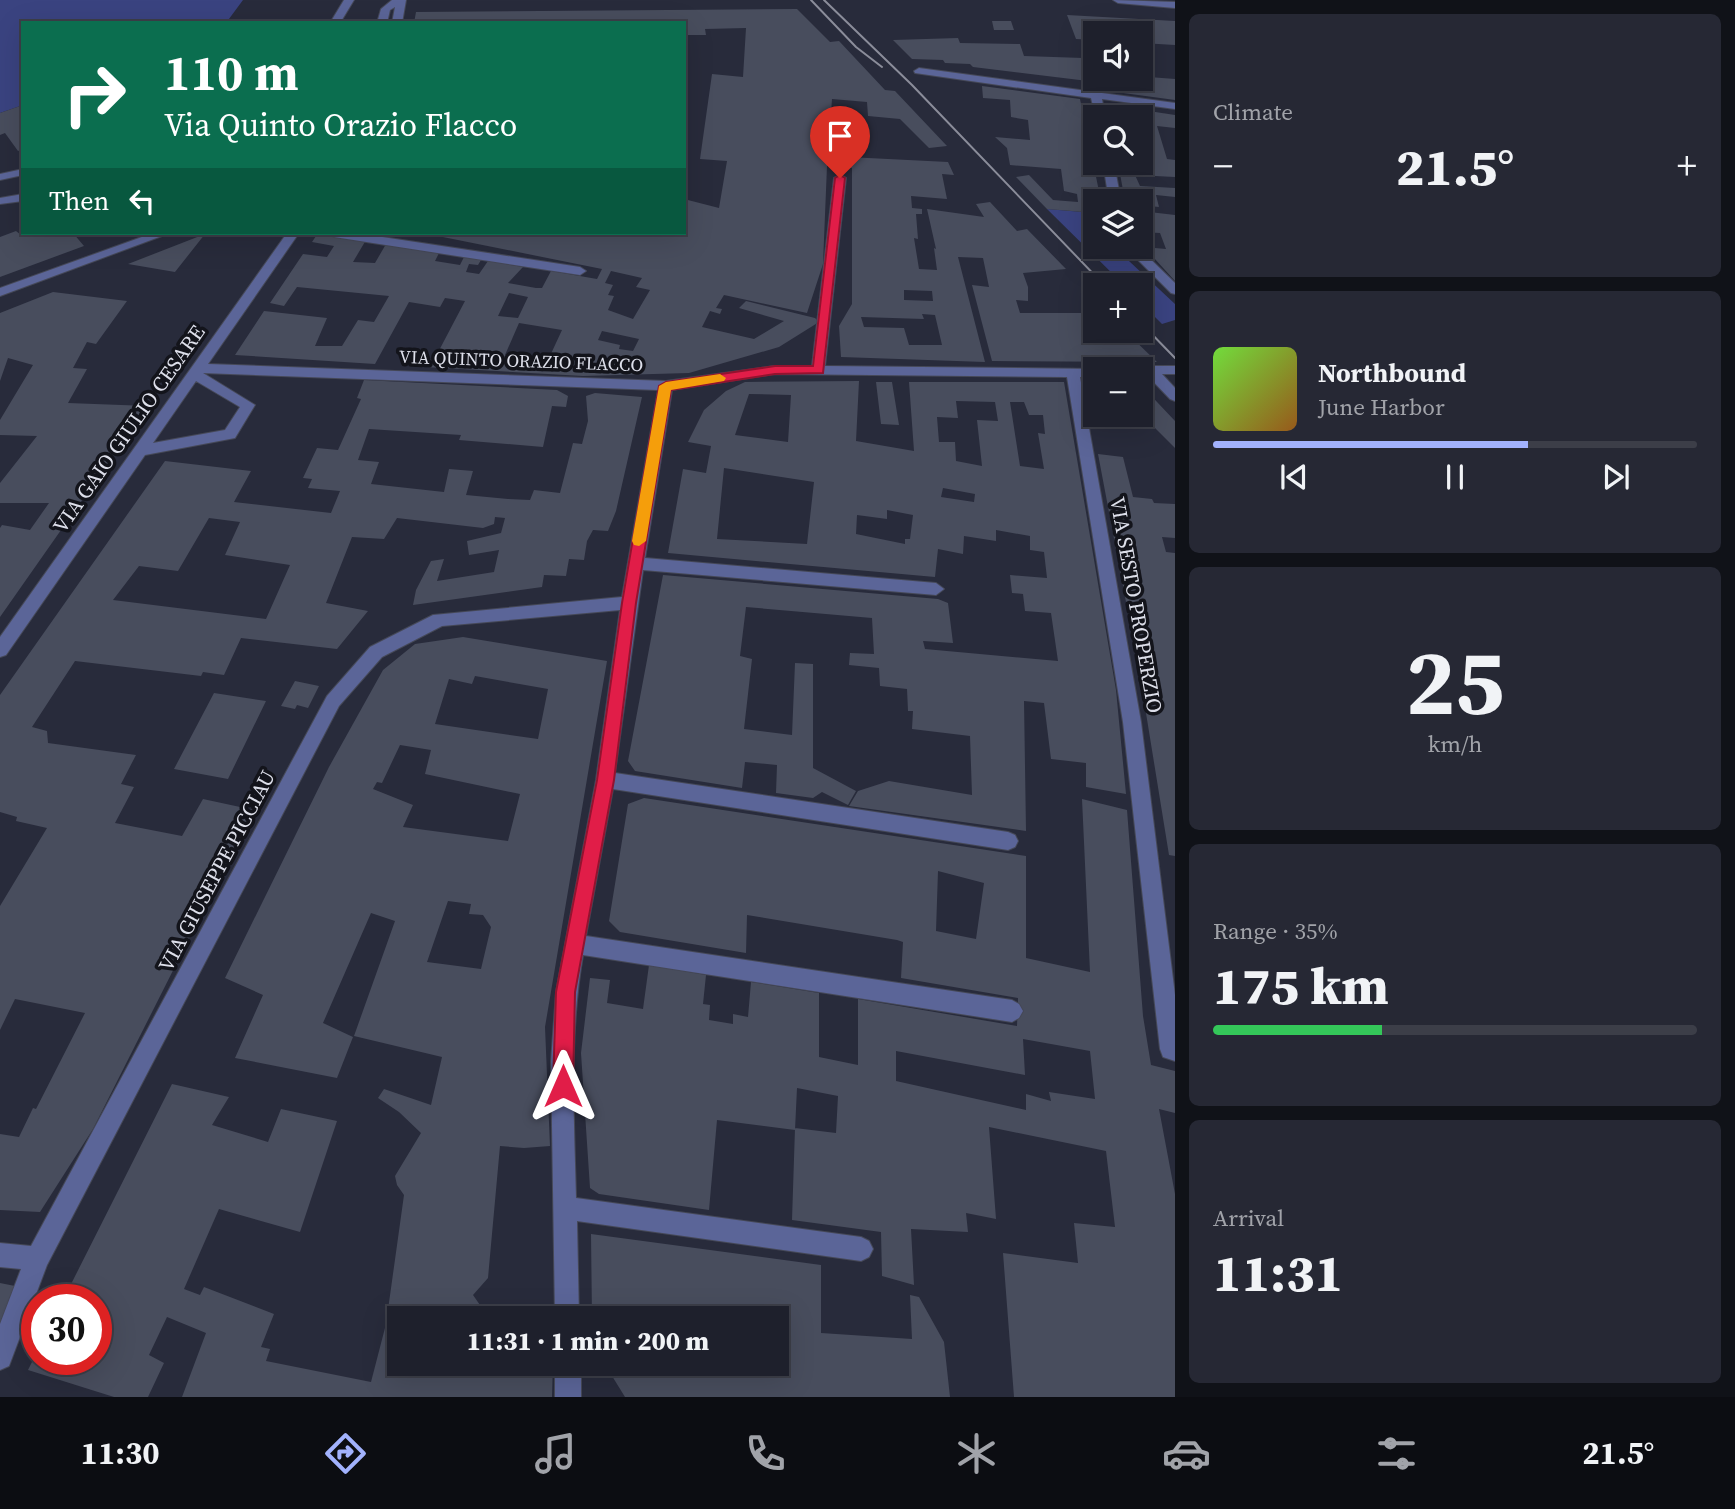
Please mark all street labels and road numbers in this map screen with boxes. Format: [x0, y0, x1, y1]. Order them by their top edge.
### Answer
street label: VIA GAIO GIULIO CESARE [46, 319, 212, 539]
street label: VIA QUINTO ORAZIO FLACCO [398, 344, 644, 377]
street label: VIA SESTO PROPERZIO [1103, 495, 1170, 715]
street label: VIA GIUSEPPE PICCIAU [151, 765, 282, 977]

